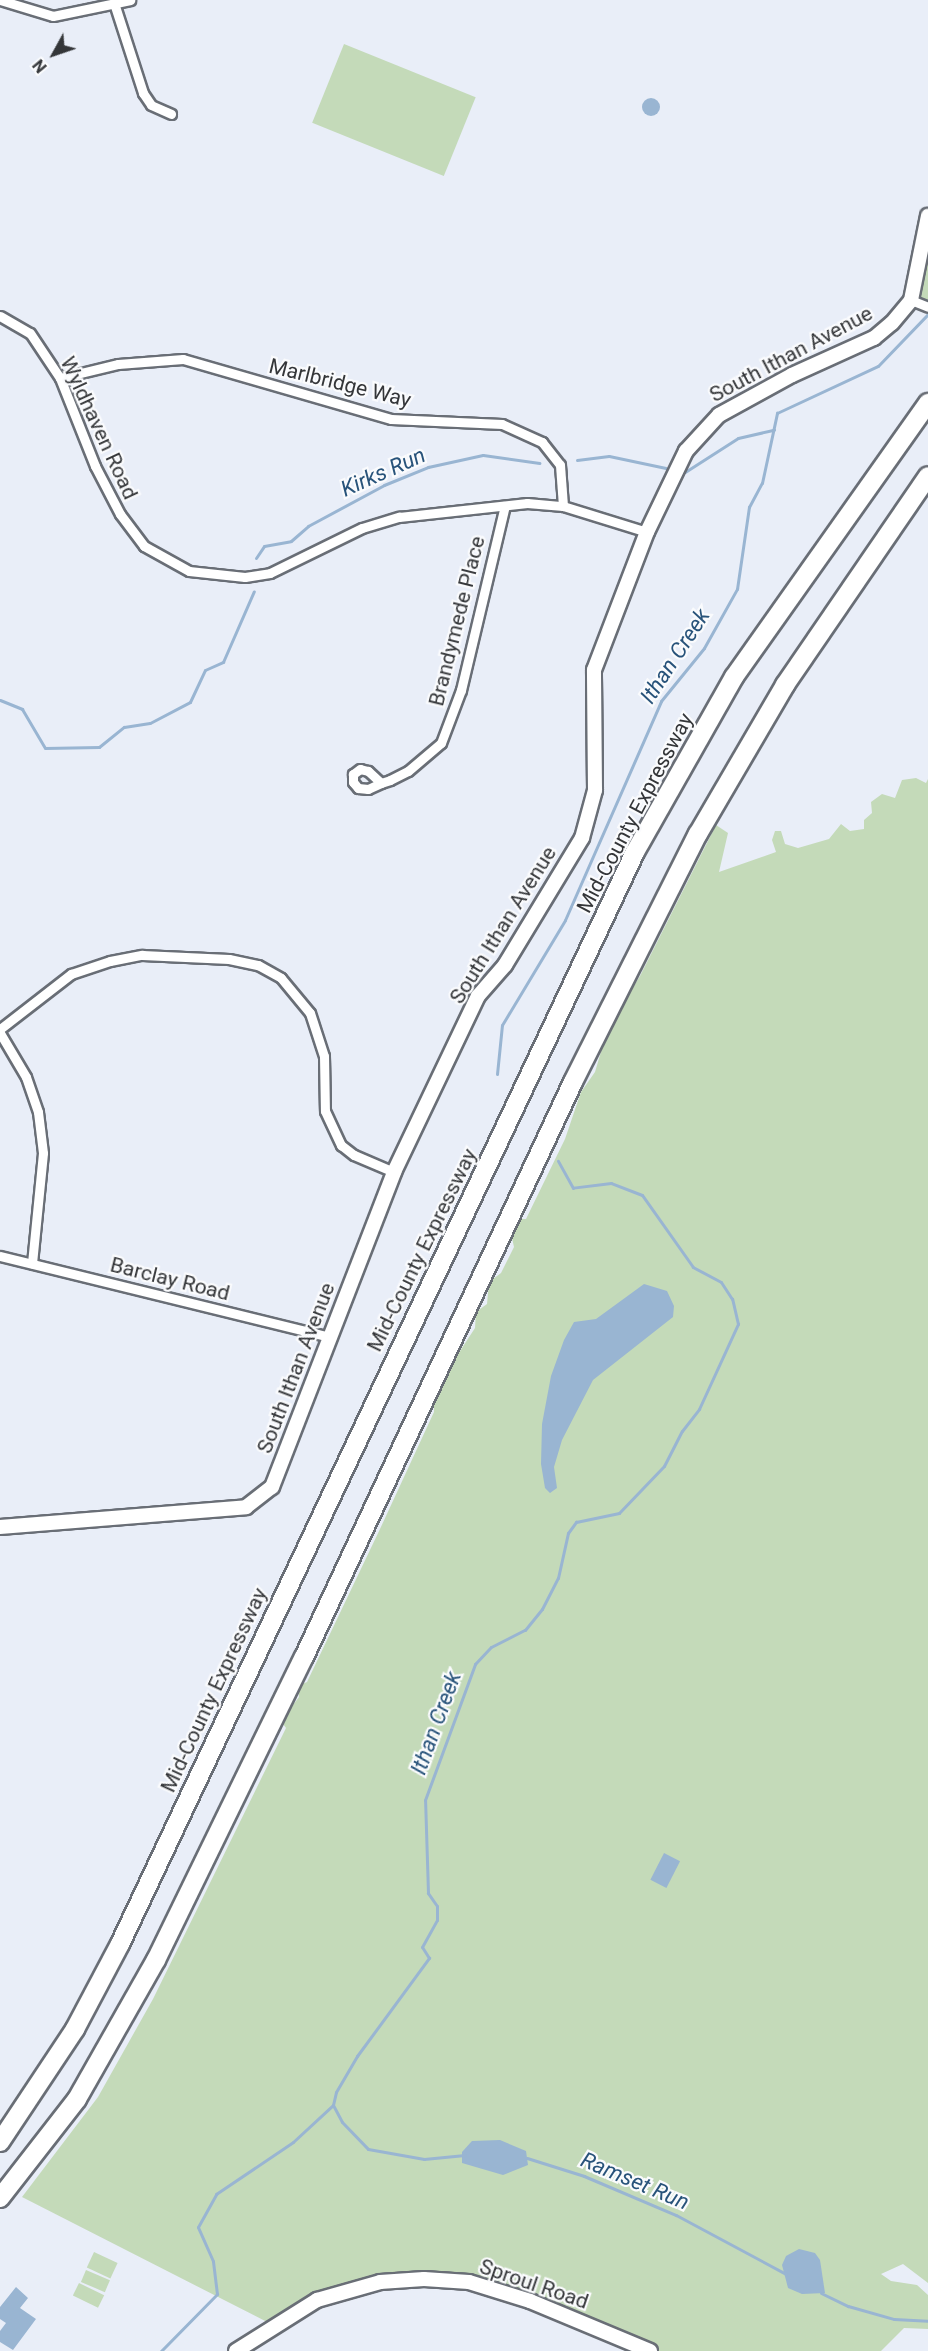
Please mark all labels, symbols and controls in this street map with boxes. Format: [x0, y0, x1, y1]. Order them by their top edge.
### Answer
north arrow [24, 24, 84, 84]
text: N [29, 55, 51, 76]
street label: South Ithan Avenue [705, 300, 877, 408]
street label: Wyldhaven Road [55, 353, 143, 503]
street label: Marlbridge Way [266, 353, 414, 413]
water label: Kirks Run [337, 442, 429, 502]
street label: Brandymede Place [424, 533, 490, 709]
water label: Ithan Creek [635, 604, 715, 708]
street label: Mid-County Expressway [572, 709, 698, 917]
street label: South Ithan Avenue [444, 842, 562, 1008]
street label: Mid-County Expressway [362, 1144, 482, 1356]
street label: Barclay Road [108, 1252, 232, 1306]
street label: South Ithan Avenue [252, 1279, 340, 1457]
street label: Mid-County Expressway [156, 1584, 272, 1796]
water label: Ithan Creek [405, 1668, 467, 1778]
water label: Ramset Run [577, 2146, 693, 2216]
street label: Sproul Road [476, 2254, 592, 2314]

